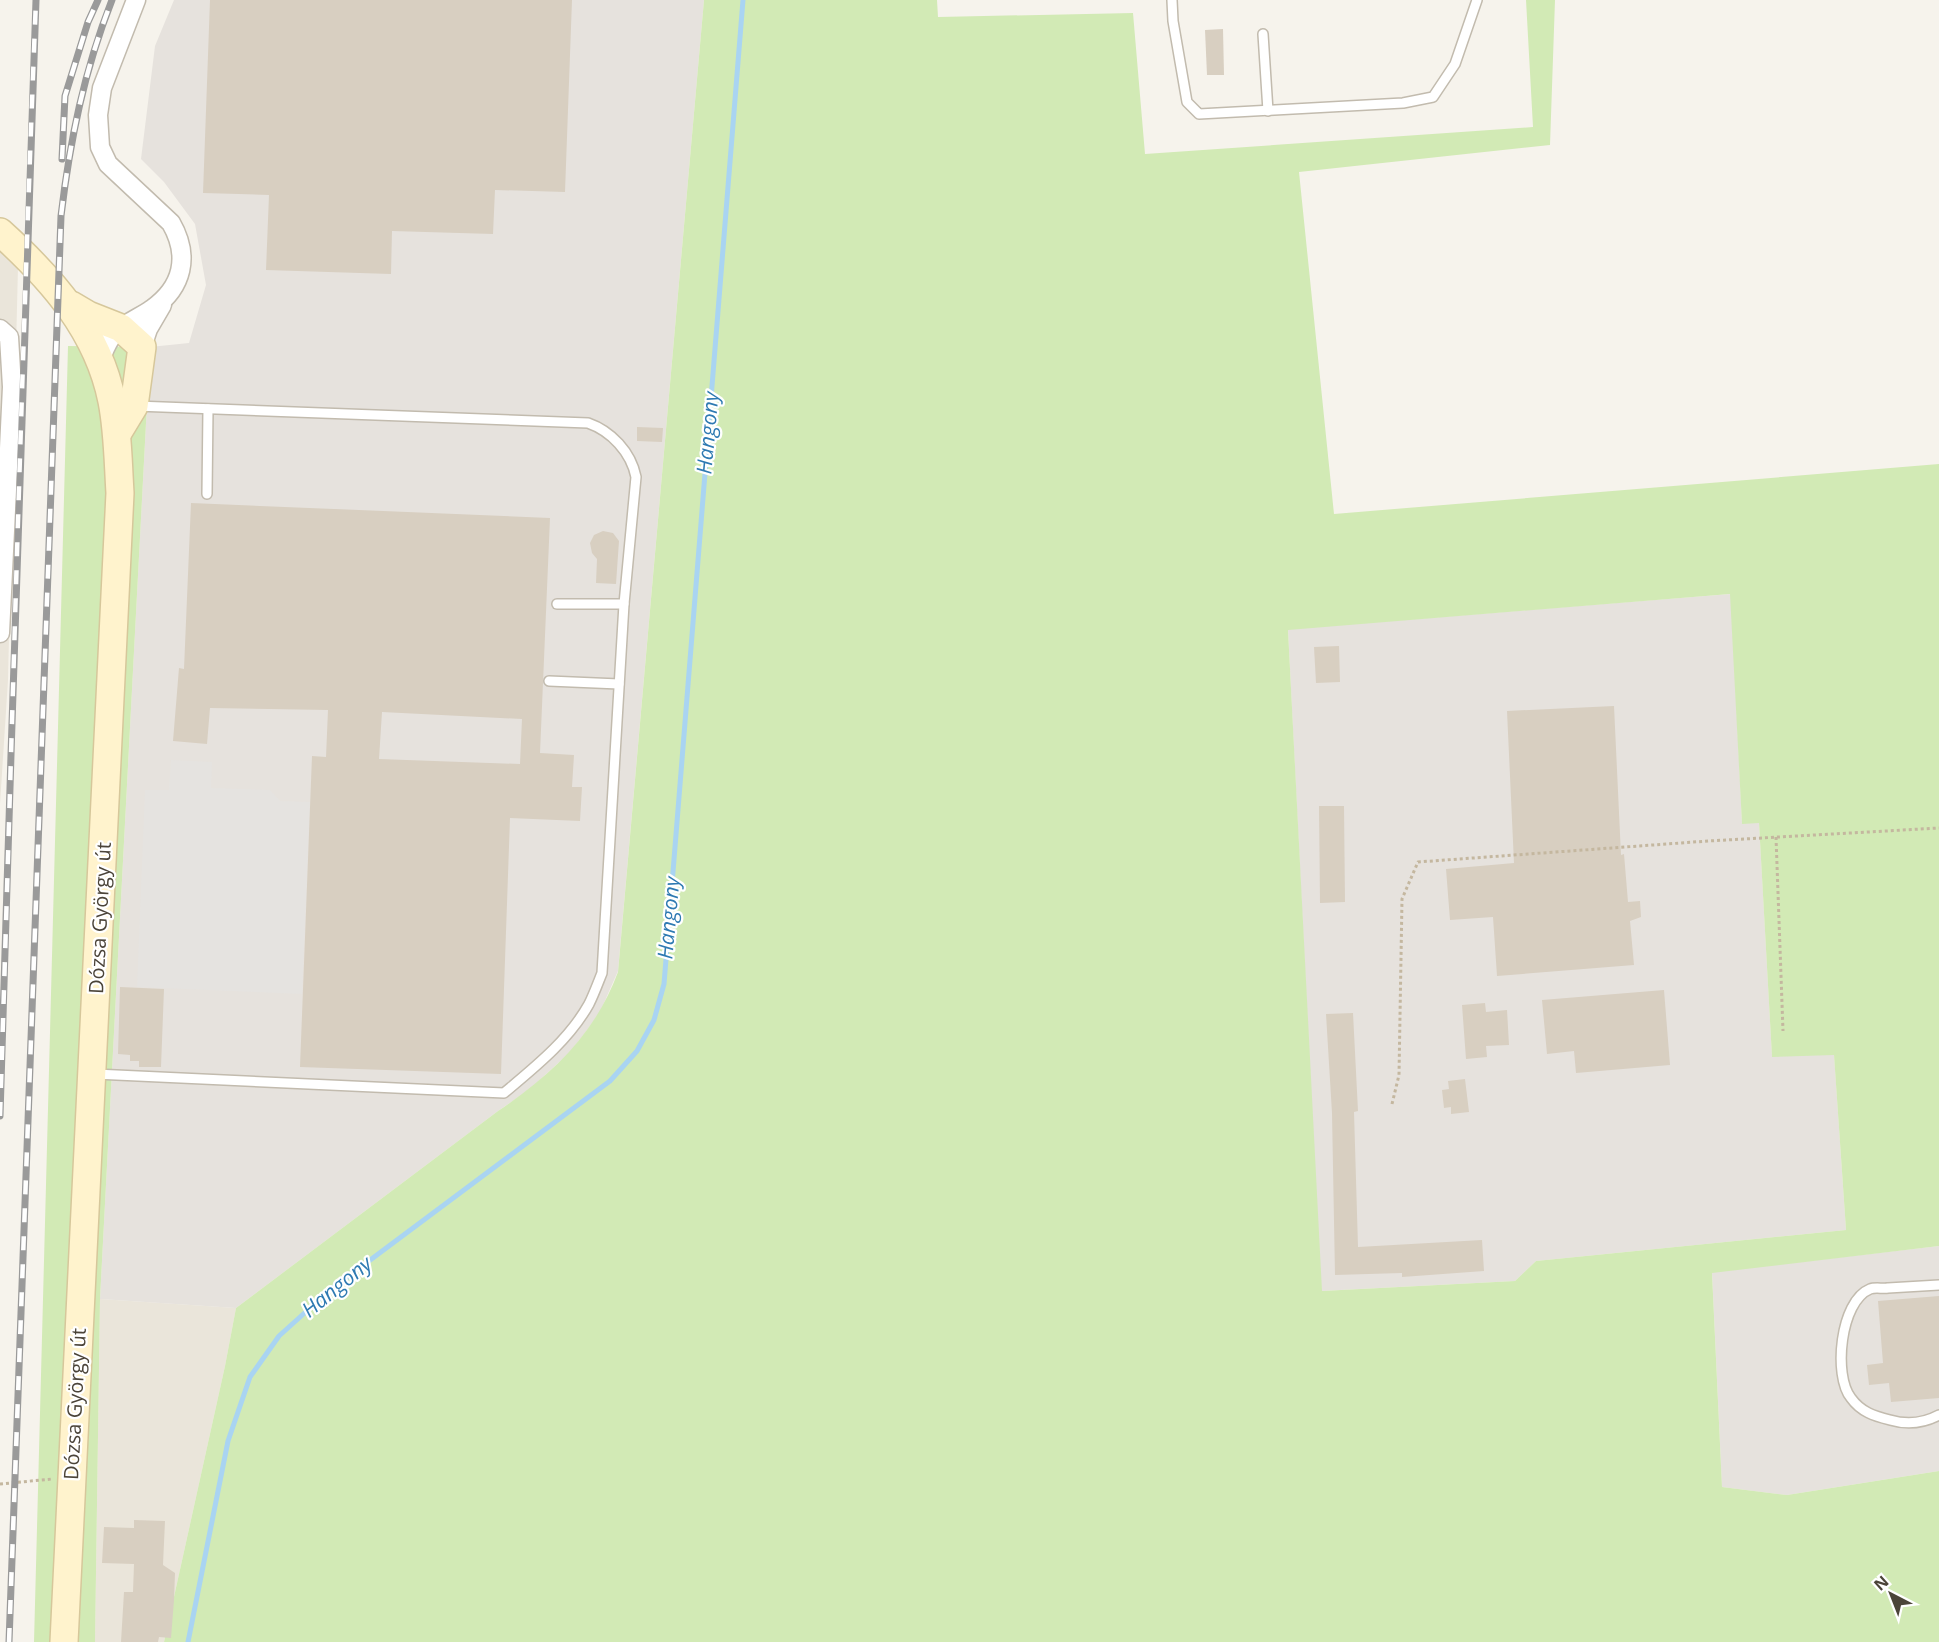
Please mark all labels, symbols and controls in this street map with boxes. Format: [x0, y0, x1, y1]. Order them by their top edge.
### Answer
water label: Hangony [689, 389, 725, 475]
street label: Dózsa György út [82, 841, 117, 995]
water label: Hangony [650, 874, 686, 960]
water label: Hangony [295, 1248, 378, 1323]
street label: Dózsa György út [57, 1327, 92, 1481]
north arrow [1861, 1564, 1921, 1624]
text: N [1869, 1570, 1893, 1595]

